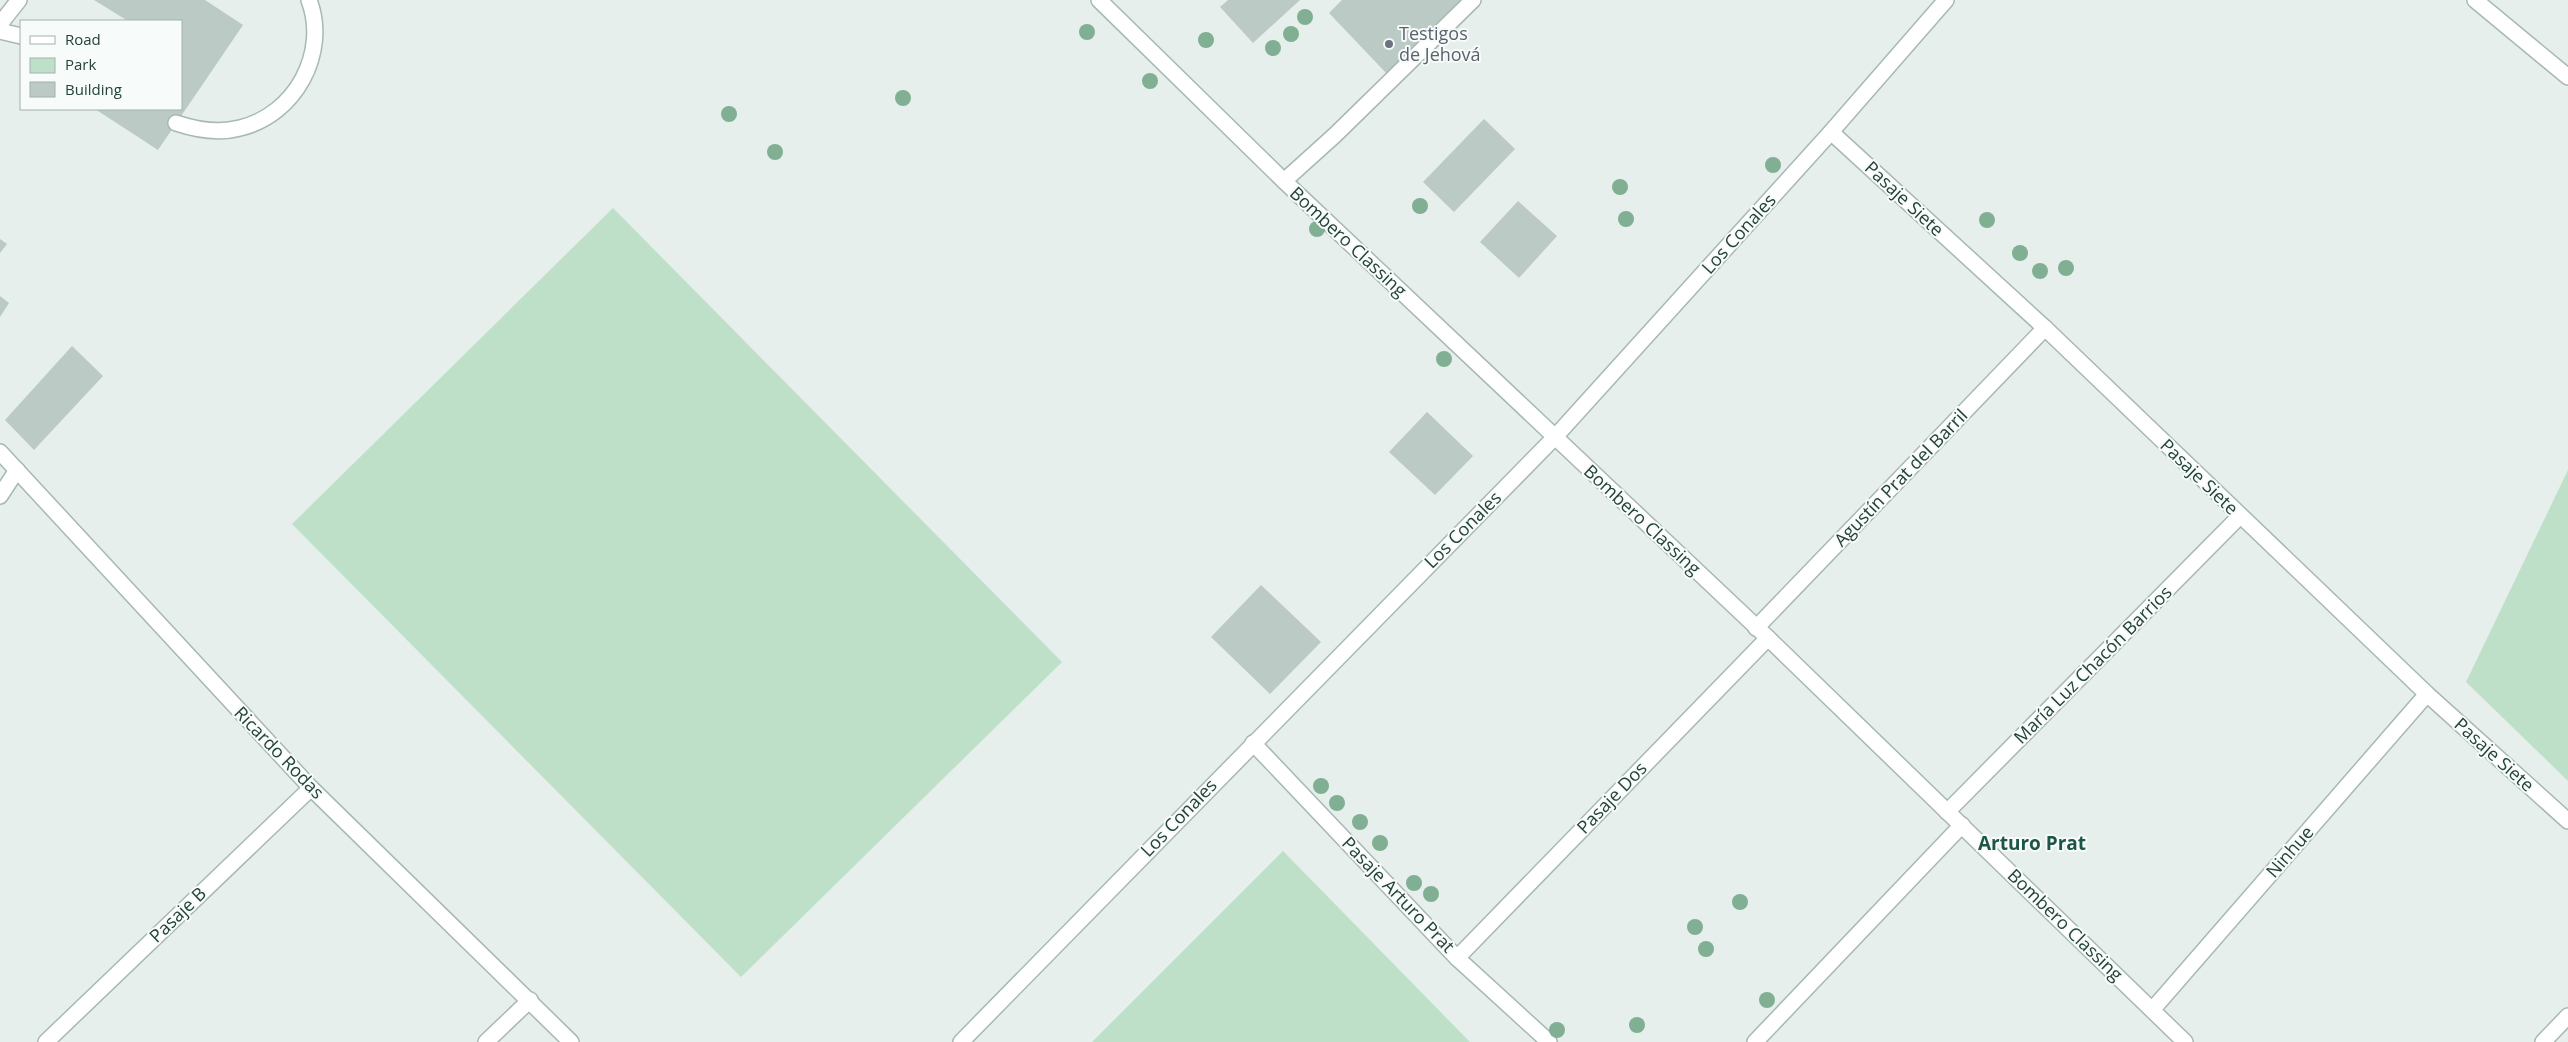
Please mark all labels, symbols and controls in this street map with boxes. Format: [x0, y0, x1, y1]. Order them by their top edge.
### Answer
legend [20, 20, 182, 110]
place label: Testigos de Jehová [1399, 21, 1481, 66]
text: Road [65, 29, 101, 49]
marker: Testigos de Jehová [1383, 38, 1395, 50]
text: Park [65, 54, 96, 74]
text: Building [65, 79, 122, 99]
street label: Pasaje Siete [1860, 155, 1949, 241]
street label: Bombero Classing [1285, 181, 1412, 302]
street label: Los Conales [1696, 188, 1781, 278]
street label: Agustín Prat del Barril [1828, 403, 1972, 551]
street label: Pasaje Siete [2155, 433, 2244, 520]
street label: Bombero Classing [1579, 459, 1706, 580]
street label: Los Conales [1418, 485, 1506, 573]
street label: María Luz Chacón Barrios [2008, 580, 2176, 748]
street label: Ricardo Rodas [230, 701, 330, 804]
street label: Pasaje Siete [2450, 712, 2540, 797]
street label: Pasaje Dos [1571, 756, 1652, 838]
street label: Los Conales [1135, 773, 1222, 862]
street label: Ninhue [2260, 820, 2318, 882]
district label: Arturo Prat [1978, 830, 2086, 856]
street label: Pasaje Arturo Prat [1337, 831, 1460, 957]
street label: Bombero Classing [2003, 863, 2129, 986]
street label: Pasaje B [144, 881, 211, 947]

